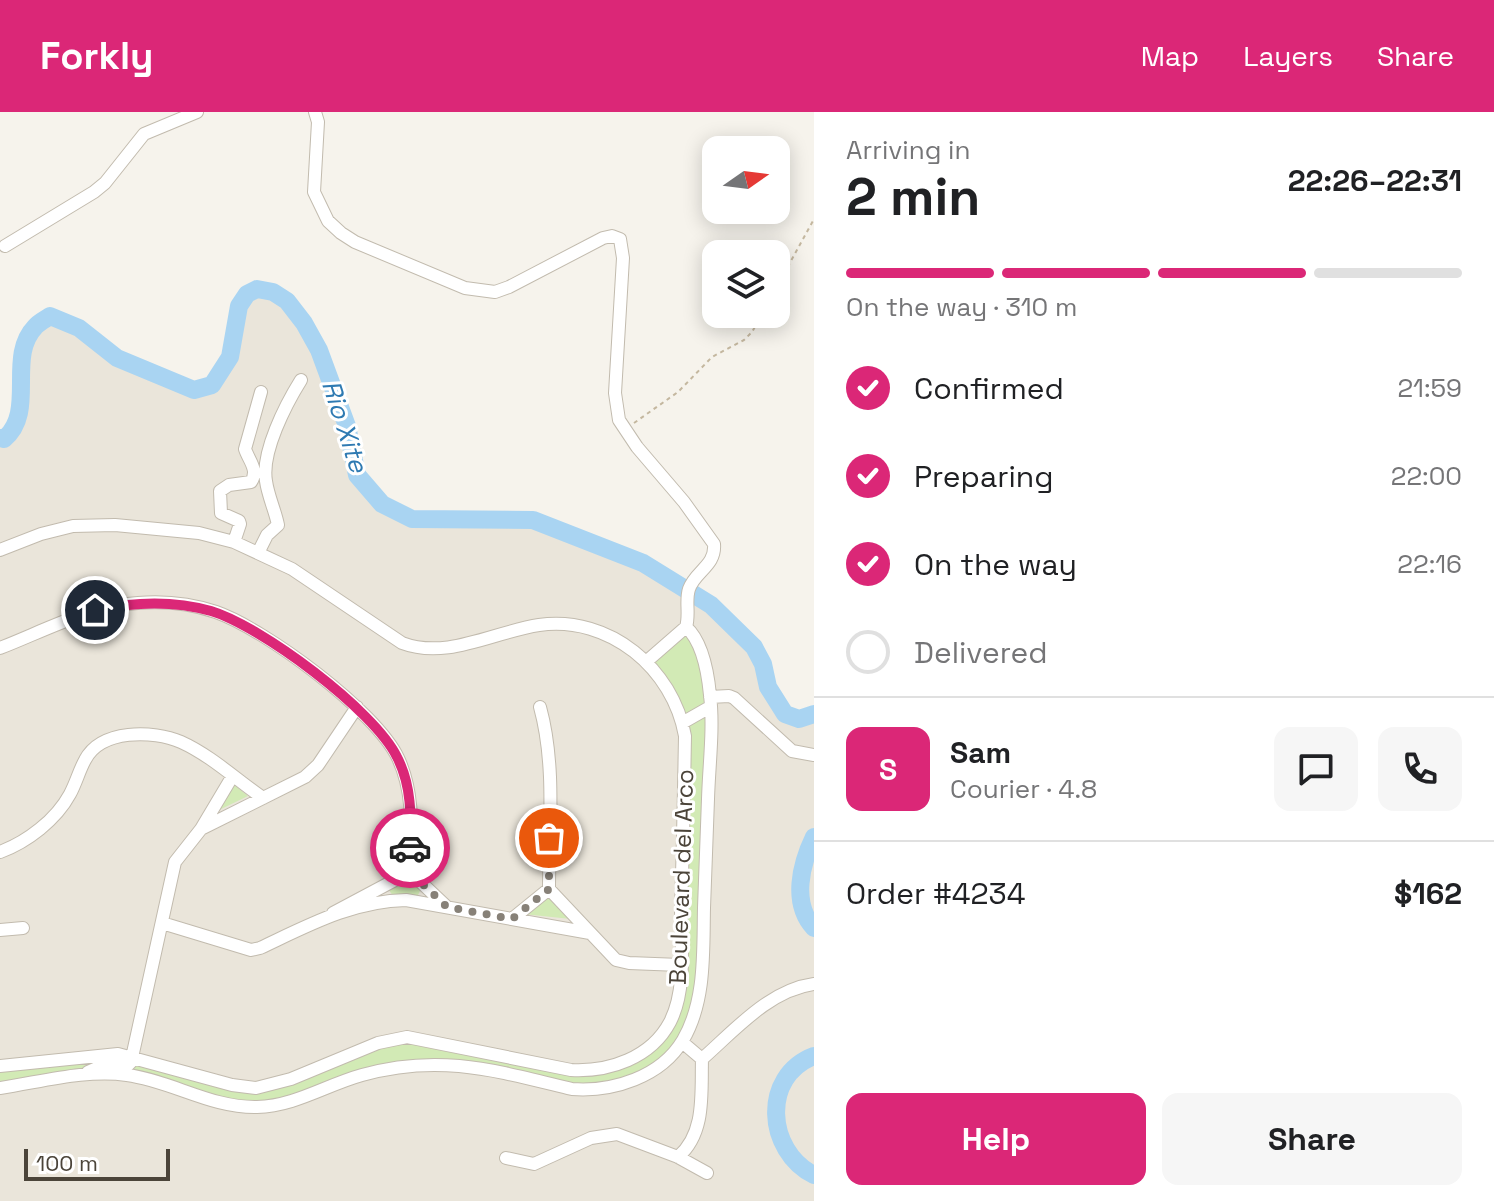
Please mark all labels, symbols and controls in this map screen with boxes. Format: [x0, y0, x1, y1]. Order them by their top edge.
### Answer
text: Forkly [40, 32, 153, 80]
text: Map [1141, 38, 1199, 74]
text: Layers [1243, 38, 1333, 74]
text: Share [1377, 38, 1454, 74]
text: Arriving in [846, 133, 970, 167]
north arrow [702, 136, 790, 224]
map controls [702, 136, 790, 328]
text: 22:26–22:31 [1288, 161, 1462, 200]
text: 2 min [846, 164, 980, 230]
button: layers [702, 240, 790, 328]
text: On the way · 310 m [846, 290, 1077, 324]
icon: check [846, 366, 890, 410]
text: Confirmed [914, 369, 1064, 408]
text: 21:59 [1397, 371, 1462, 405]
water label: Rio Xite [314, 375, 376, 478]
icon: check [846, 454, 890, 498]
text: Preparing [914, 457, 1053, 496]
text: 22:00 [1391, 459, 1462, 493]
icon: check [846, 542, 890, 586]
text: On the way [914, 545, 1077, 584]
text: 22:16 [1397, 547, 1462, 581]
pin [61, 576, 129, 644]
icon: home [73, 588, 117, 632]
text: Delivered [914, 633, 1048, 672]
button: chat [1274, 727, 1358, 811]
button: phone [1378, 727, 1462, 811]
text: Sam [950, 733, 1011, 772]
text: S [879, 750, 897, 789]
street label: Boulevard del Arco [662, 769, 700, 985]
text: Courier · 4.8 [950, 772, 1097, 806]
pin [515, 804, 583, 872]
courier [370, 808, 450, 888]
icon: bag [527, 816, 571, 860]
icon: car [388, 826, 432, 870]
text: Order #4234 [846, 874, 1025, 913]
text: $162 [1394, 874, 1462, 913]
button: Help [846, 1093, 1146, 1185]
button: Share [1162, 1093, 1462, 1185]
scale bar [24, 1145, 170, 1181]
text: 100 m [36, 1149, 98, 1177]

